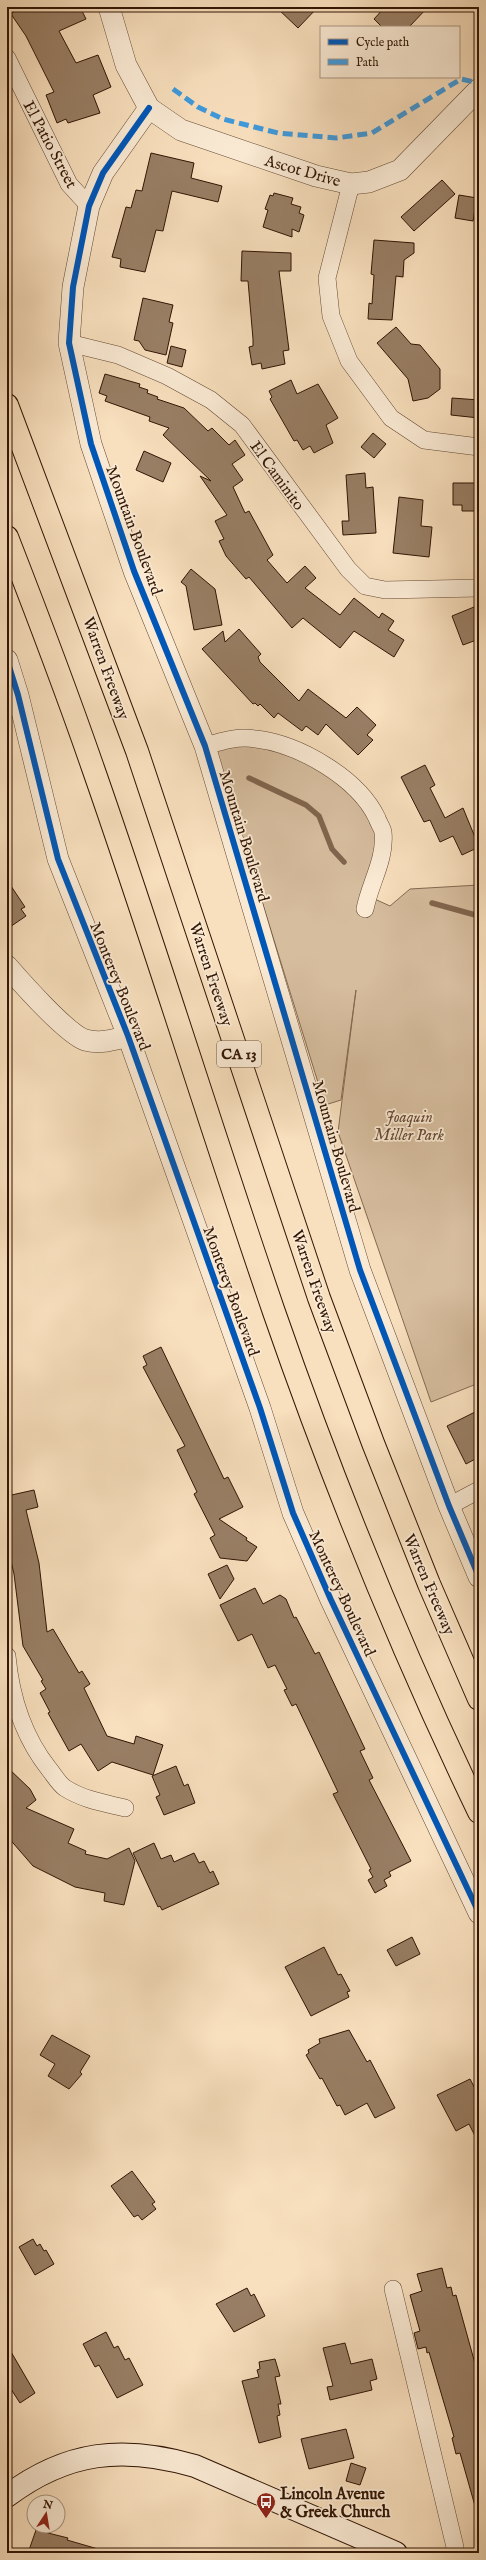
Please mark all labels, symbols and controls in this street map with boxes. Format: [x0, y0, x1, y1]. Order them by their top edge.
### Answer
legend [320, 26, 460, 78]
text: Cycle path [356, 35, 410, 51]
text: Path [356, 55, 379, 70]
street label: El Patio Street [18, 98, 81, 193]
street label: Ascot Drive [261, 151, 343, 192]
street label: El Caminito [245, 438, 308, 515]
street label: Mountain Boulevard [100, 463, 166, 599]
street label: Warren Freeway [77, 615, 133, 723]
street label: Mountain Boulevard [214, 768, 273, 905]
street label: Monterey Boulevard [84, 920, 154, 1054]
street label: Warren Freeway [184, 920, 236, 1029]
road number: CA 13 [217, 1041, 261, 1067]
street label: Mountain Boulevard [307, 1078, 364, 1215]
park label: Joaquin Miller Park [374, 1108, 445, 1146]
street label: Monterey Boulevard [197, 1224, 263, 1360]
street label: Warren Freeway [286, 1227, 340, 1336]
street label: Monterey Boulevard [303, 1528, 379, 1660]
street label: Warren Freeway [398, 1531, 458, 1638]
place label: Lincoln Avenue & Greek Church [280, 2485, 391, 2523]
bus stop icon: Lincoln Avenue & Greek Church [255, 2491, 277, 2519]
north arrow [26, 2494, 66, 2534]
text: N [41, 2497, 54, 2513]

